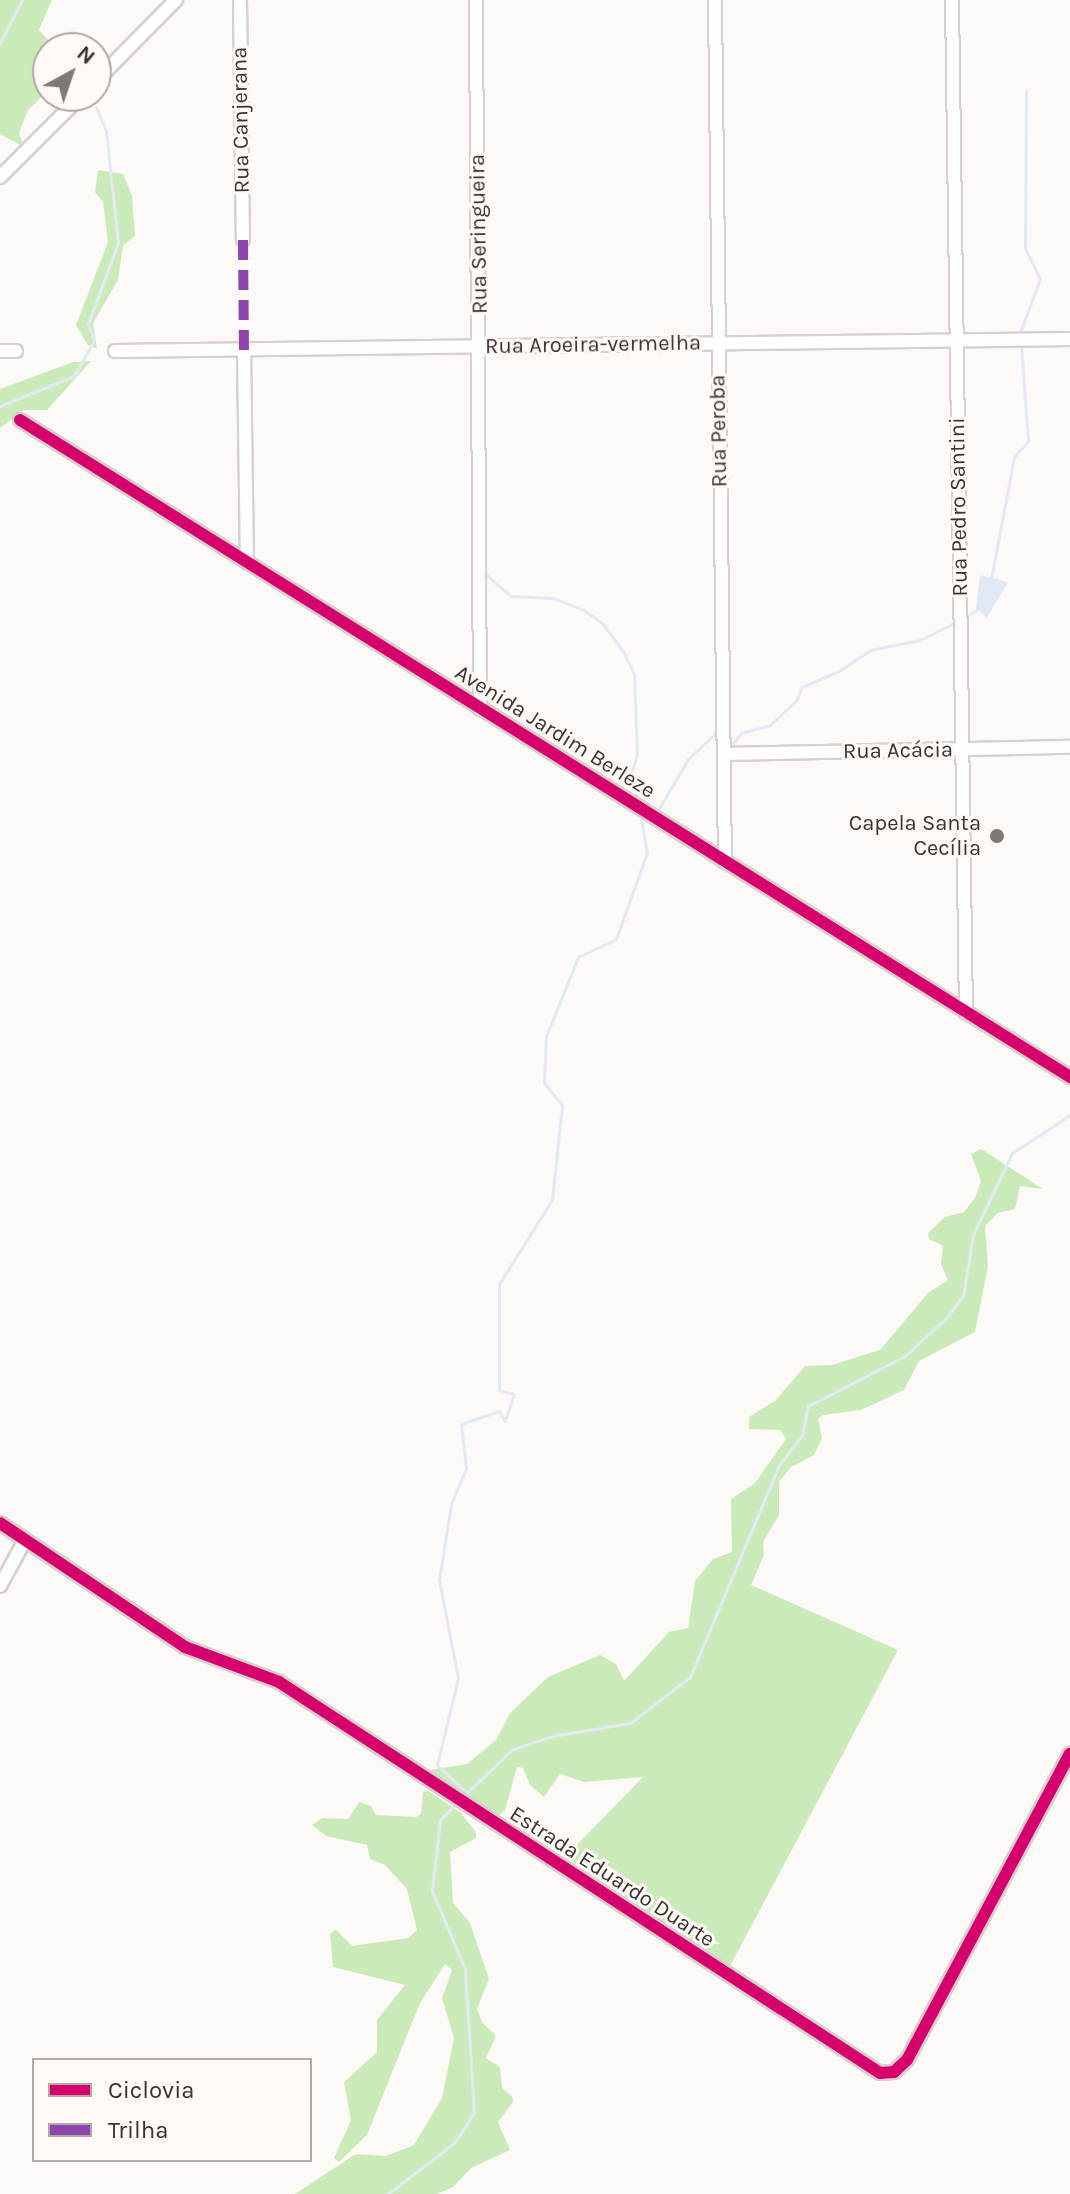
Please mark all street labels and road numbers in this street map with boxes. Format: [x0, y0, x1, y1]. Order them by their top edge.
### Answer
street label: Rua Canjerana [227, 46, 255, 194]
street label: Rua Seringueira [464, 154, 494, 314]
street label: Rua Aroeira-vermelha [485, 330, 701, 360]
street label: Rua Peroba [705, 374, 733, 488]
street label: Rua Pedro Santini [944, 417, 974, 597]
street label: Avenida Jardim Berleze [450, 660, 660, 804]
street label: Rua Acácia [843, 737, 953, 765]
street label: Estrada Eduardo Duarte [505, 1801, 719, 1953]

